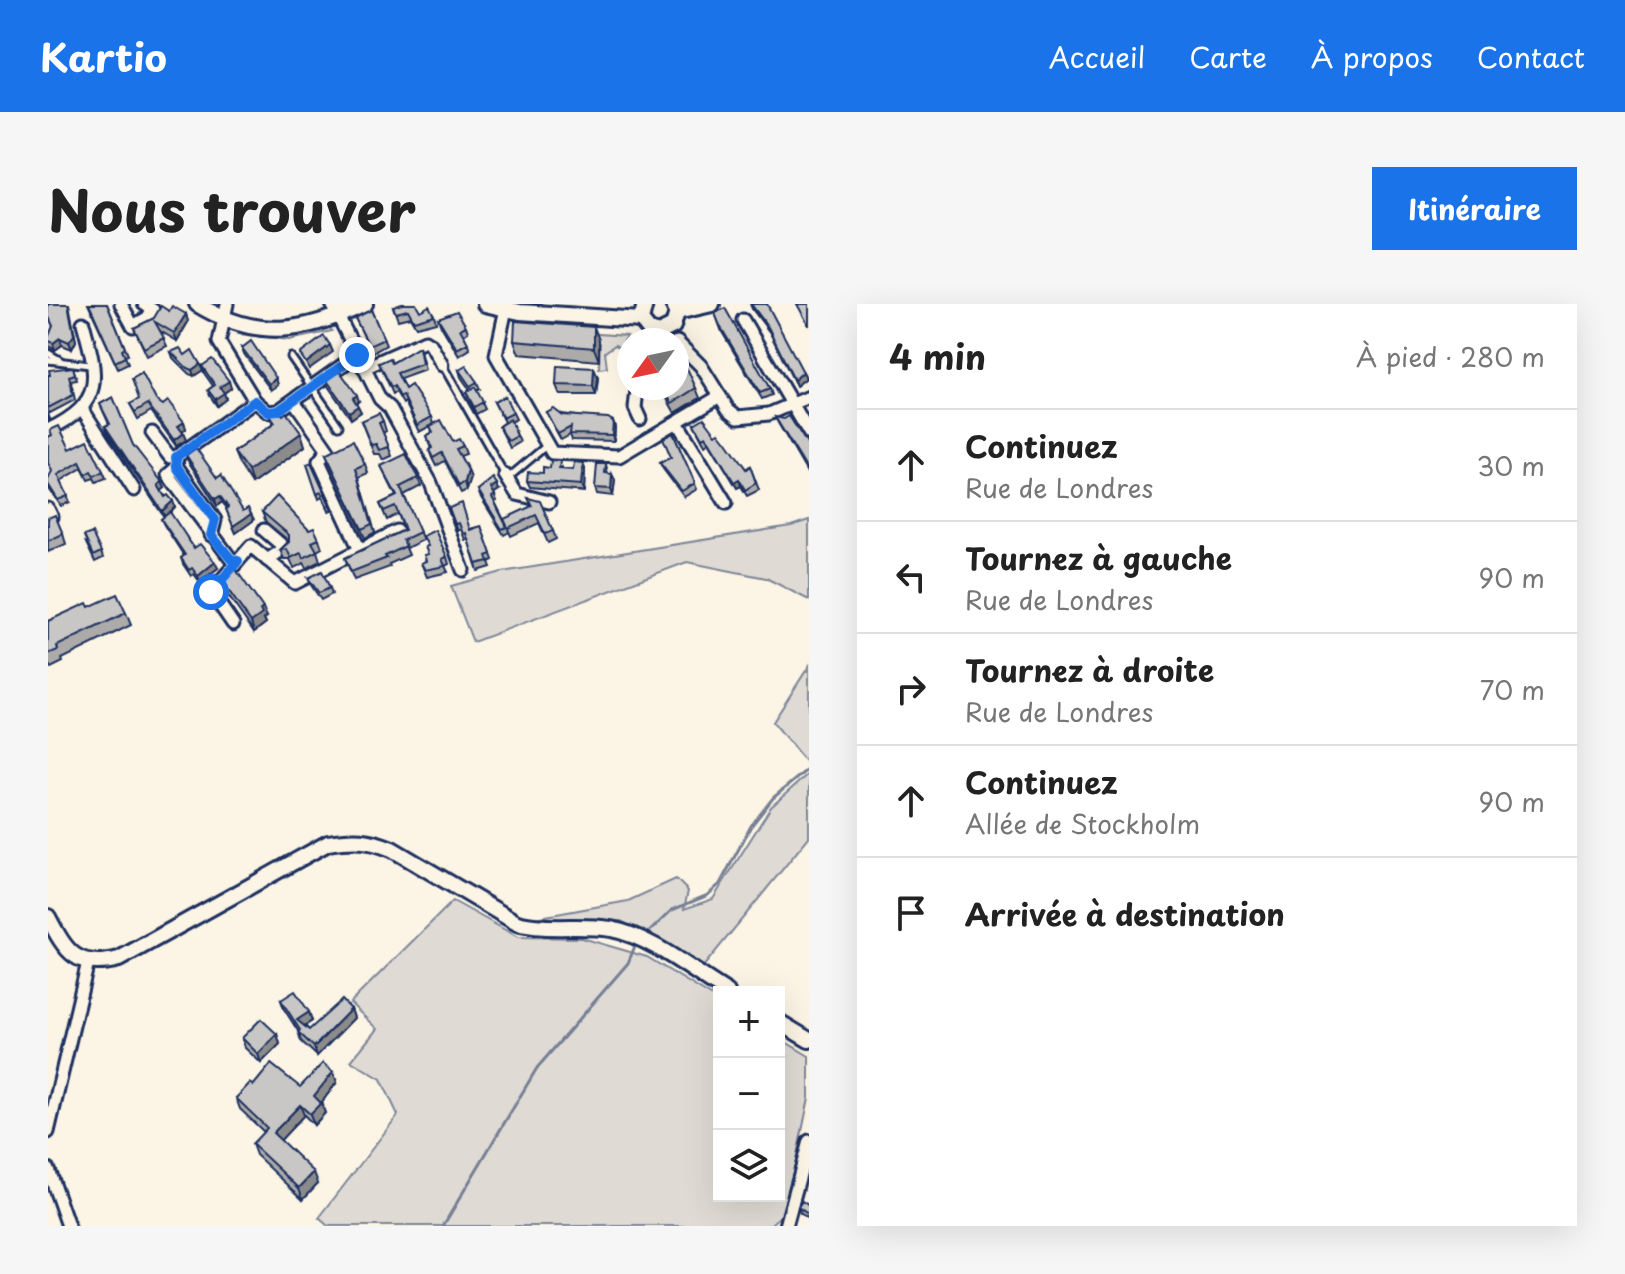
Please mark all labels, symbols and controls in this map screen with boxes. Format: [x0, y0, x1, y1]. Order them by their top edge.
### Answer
text: Kartio [40, 28, 167, 85]
text: Accueil [1049, 35, 1145, 78]
text: Carte [1189, 35, 1267, 78]
text: À propos [1311, 35, 1433, 78]
text: Contact [1477, 35, 1585, 78]
text: Nous trouver [48, 166, 416, 251]
button: Itinéraire [1372, 167, 1577, 250]
north arrow [617, 328, 689, 400]
text: 4 min [889, 330, 986, 382]
route end [339, 337, 375, 373]
text: À pied · 280 m [1356, 337, 1545, 376]
text: Continuez [965, 423, 1118, 468]
icon: ahead [889, 443, 933, 487]
text: 30 m [1477, 446, 1545, 485]
text: Rue de Londres [965, 468, 1153, 507]
text: Tournez à gauche [965, 535, 1232, 580]
icon: left [889, 555, 933, 599]
text: 90 m [1478, 558, 1545, 597]
route start [193, 574, 229, 610]
text: Rue de Londres [965, 580, 1153, 619]
text: Tournez à droite [965, 647, 1214, 692]
icon: right [889, 667, 933, 711]
text: 70 m [1480, 670, 1545, 709]
text: Rue de Londres [965, 692, 1153, 731]
text: Continuez [965, 759, 1118, 804]
icon: ahead [889, 779, 933, 823]
text: 90 m [1478, 782, 1545, 821]
text: Allée de Stockholm [965, 804, 1200, 843]
icon: arrive [889, 891, 933, 935]
text: Arrivée à destination [965, 891, 1285, 936]
map controls [713, 986, 785, 1202]
button: + [713, 986, 785, 1058]
button: − [713, 1058, 785, 1130]
button: layers [713, 1130, 785, 1202]

